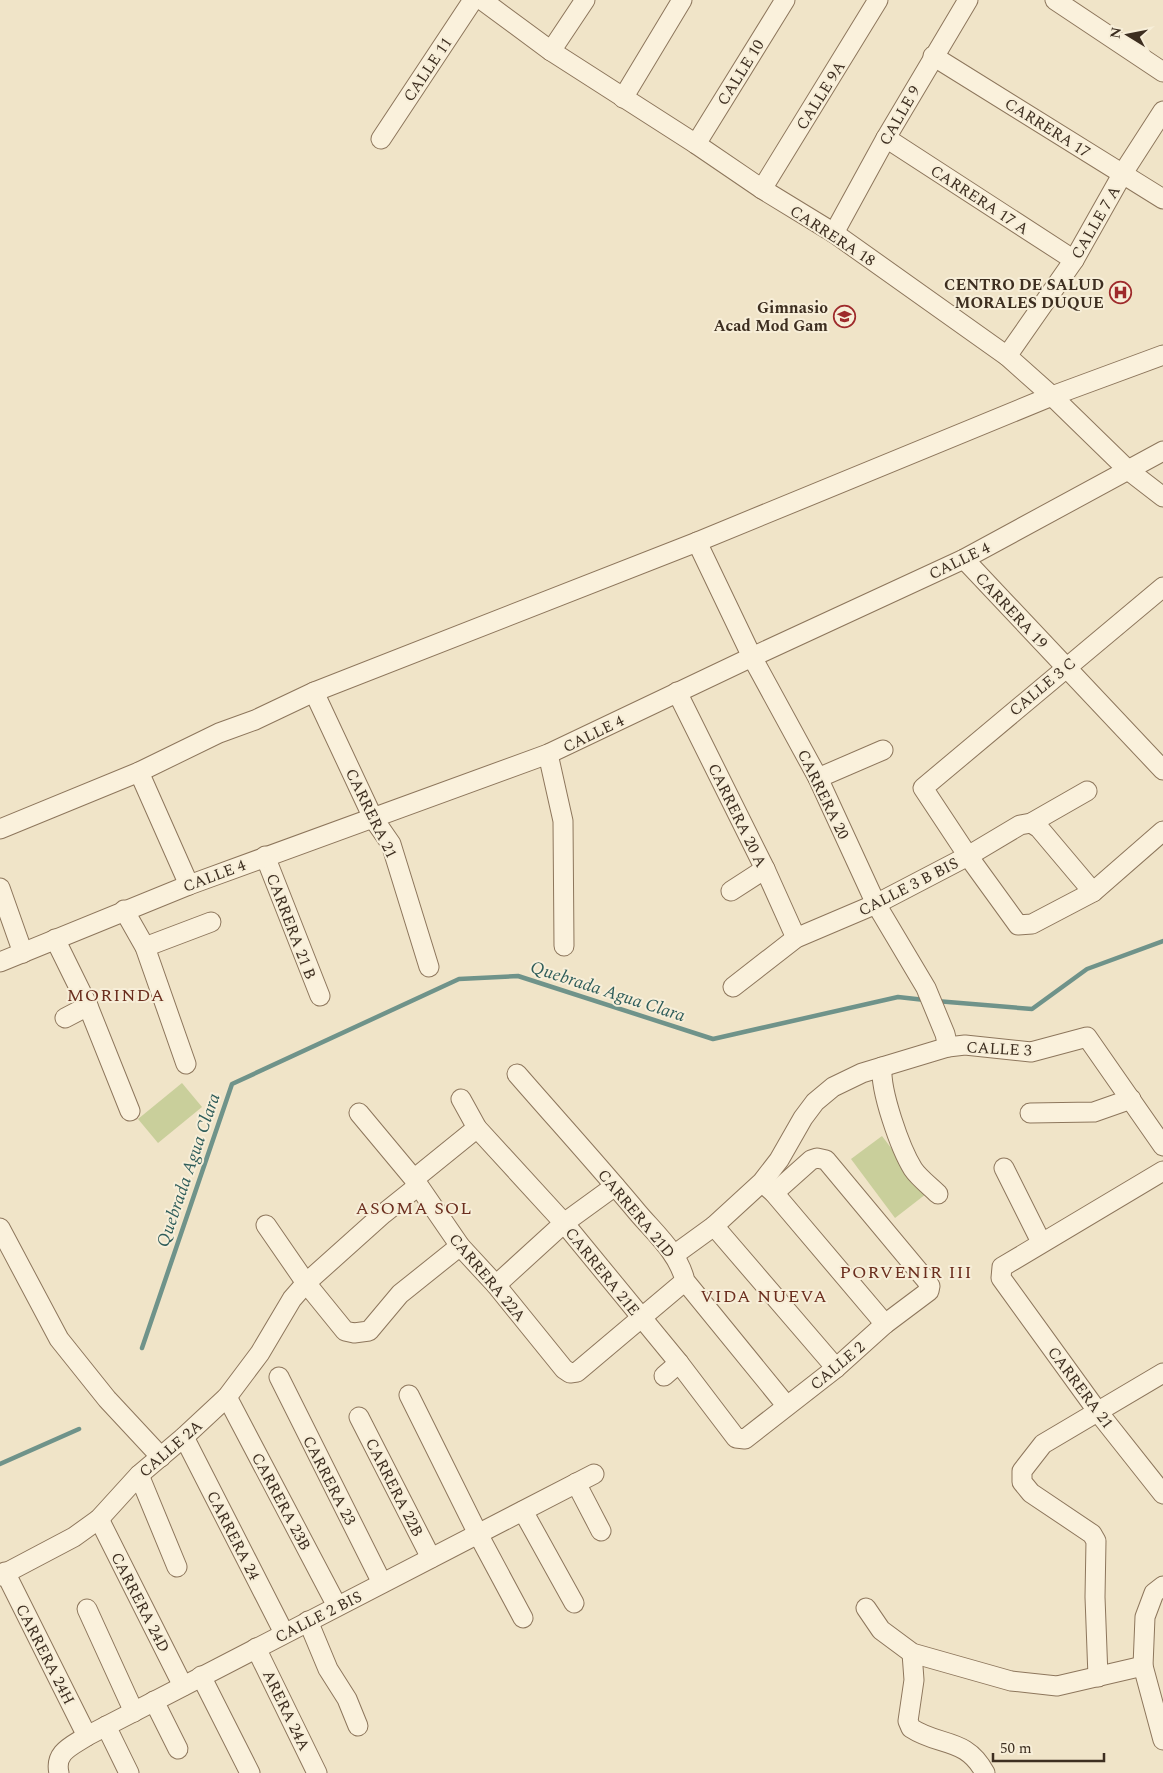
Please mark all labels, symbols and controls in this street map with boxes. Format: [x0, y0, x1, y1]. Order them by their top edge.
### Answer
north arrow [1103, 10, 1153, 60]
text: N [1104, 25, 1127, 40]
street label: CALLE 11 [397, 32, 458, 107]
street label: CALLE 10 [711, 35, 771, 110]
street label: CALLE 9A [790, 56, 852, 135]
street label: CALLE 9 [873, 81, 927, 150]
street label: CARRERA 17 [1000, 92, 1095, 164]
street label: CARRERA 17 A [925, 159, 1034, 241]
street label: CALLE 7 A [1065, 181, 1127, 264]
street label: CARRERA 18 [785, 199, 880, 272]
place label: CENTRO DE SALUD MORALES DUQUE [944, 273, 1104, 315]
hospital icon: CENTRO DE SALUD MORALES DUQUE [1108, 281, 1132, 305]
place label: Gimnasio Acad Mod Gam [714, 296, 829, 338]
school or university icon: Gimnasio Acad Mod Gam [832, 304, 856, 328]
street label: CALLE 4 [925, 536, 994, 586]
street label: CARRERA 19 [969, 567, 1053, 655]
street label: CALLE 3 C [1004, 651, 1081, 722]
street label: CALLE 4 [559, 709, 628, 759]
street label: CARRERA 20 [791, 745, 855, 844]
street label: CARRERA 20 A [701, 759, 773, 872]
street label: CARRERA 21 [339, 764, 403, 863]
street label: CALLE 3 B BIS [854, 851, 963, 922]
street label: CALLE 4 [179, 853, 249, 899]
street label: CARRERA 21 B [260, 870, 322, 983]
water label: Quebrada Agua Clara [527, 954, 689, 1029]
district label: MORINDA [67, 982, 165, 1009]
street label: CALLE 3 [966, 1035, 1032, 1063]
water label: Quebrada Agua Clara [149, 1089, 228, 1251]
street label: CARRERA 21D [592, 1164, 681, 1263]
district label: ASOMA SOL [355, 1195, 473, 1222]
street label: CARRERA 21E [559, 1222, 645, 1321]
street label: CARRERA 22A [443, 1228, 532, 1327]
district label: PORVENIR III [839, 1259, 973, 1286]
district label: VIDA NUEVA [700, 1283, 828, 1310]
street label: CALLE 2 [805, 1335, 870, 1396]
street label: CARRERA 21 [1041, 1341, 1119, 1434]
street label: CALLE 2A [133, 1414, 208, 1483]
street label: CARRERA 23 [296, 1432, 362, 1529]
street label: CARRERA 22B [359, 1434, 429, 1541]
street label: CARRERA 23B [245, 1448, 317, 1555]
street label: CARRERA 24 [200, 1487, 266, 1584]
street label: CARRERA 24D [104, 1548, 176, 1657]
street label: CALLE 2 BIS [271, 1585, 366, 1649]
street label: CARRERA 24H [9, 1600, 81, 1709]
street label: ARERA 24A [256, 1666, 316, 1755]
scale bar [993, 1730, 1104, 1762]
text: 50 m [1000, 1737, 1032, 1760]

